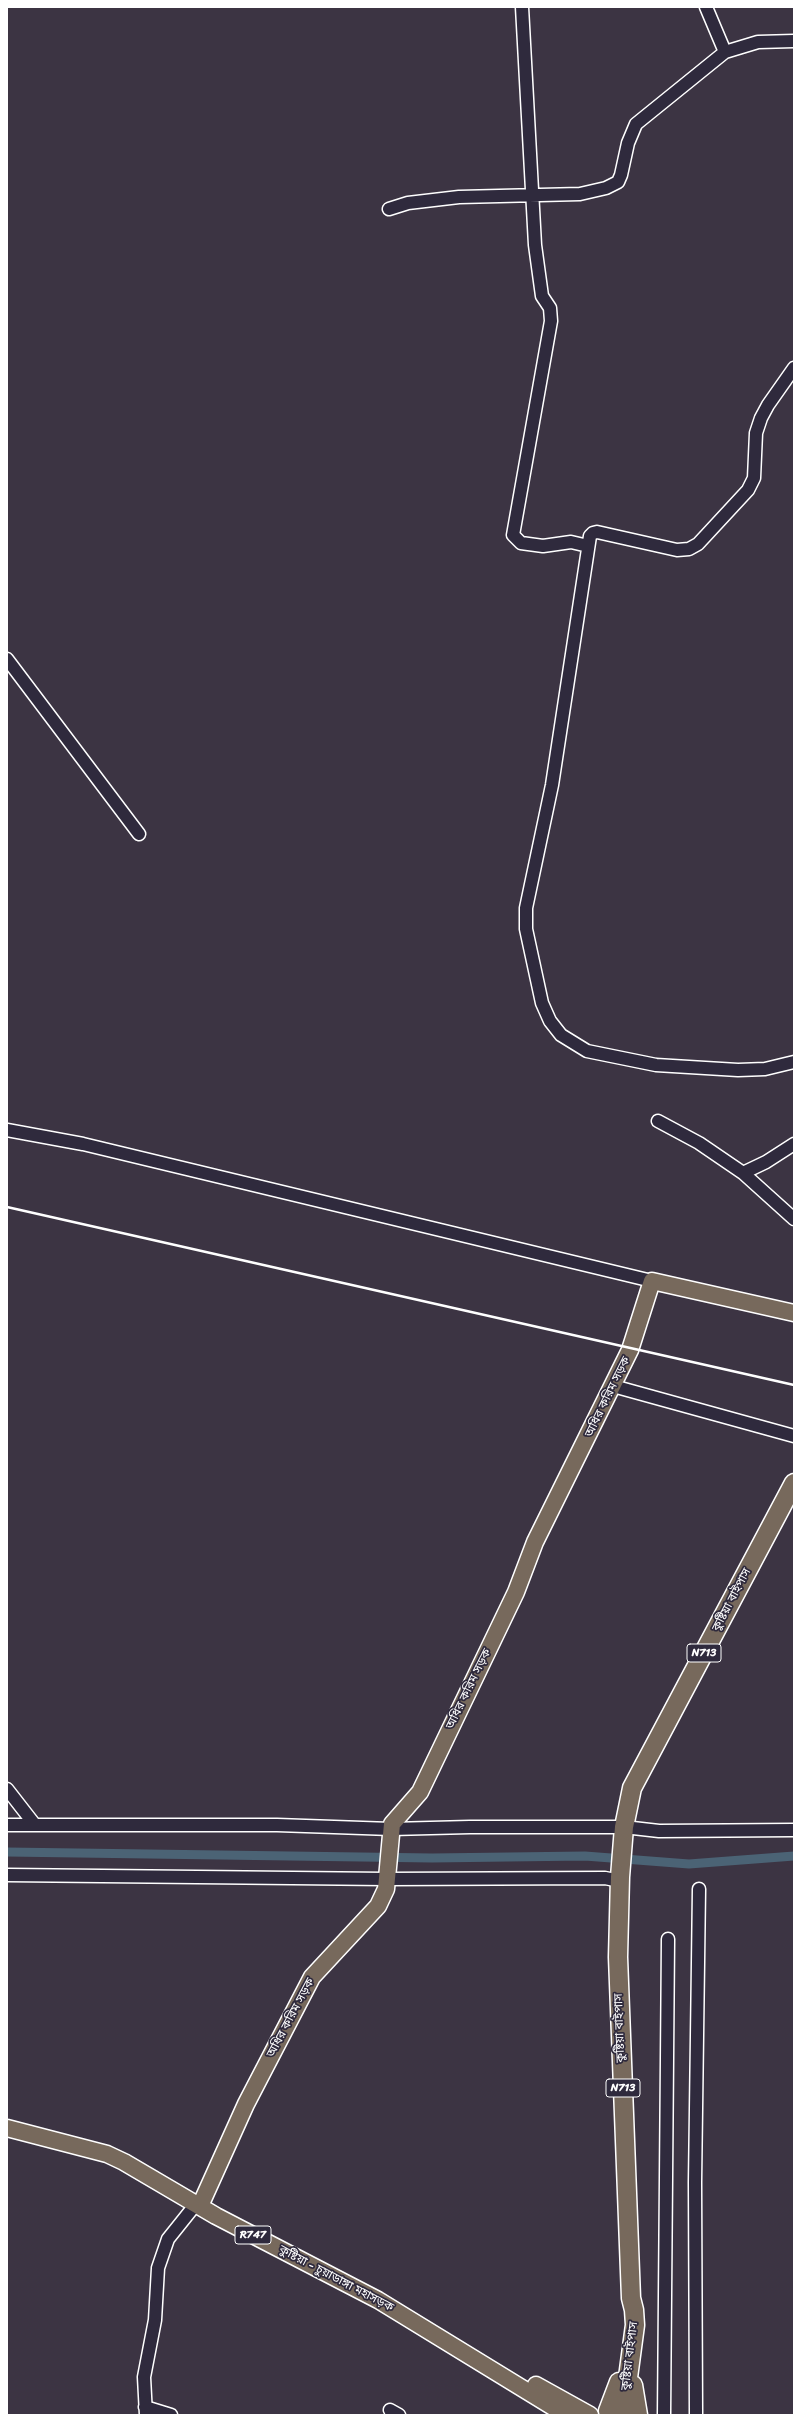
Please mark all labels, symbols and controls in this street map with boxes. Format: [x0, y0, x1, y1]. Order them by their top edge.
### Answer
street label: অধির করিম সড়ক [582, 1355, 634, 1439]
street label: কুষ্টিয়া বাইপাস [709, 1566, 755, 1634]
road number: N713 [687, 1644, 721, 1662]
street label: অধির করিম সড়ক [443, 1647, 495, 1731]
street label: অধির করিম সড়ক [264, 1976, 318, 2060]
street label: কুষ্টিয়া বাইপাস [612, 1993, 628, 2063]
road number: N713 [606, 2079, 640, 2097]
road number: R747 [235, 2226, 271, 2244]
street label: কুষ্টিয়া - চুয়াডাঙ্গা মহাসড়ক [276, 2243, 396, 2315]
street label: কুষ্টিয়া বাইপাস [619, 2321, 641, 2391]

